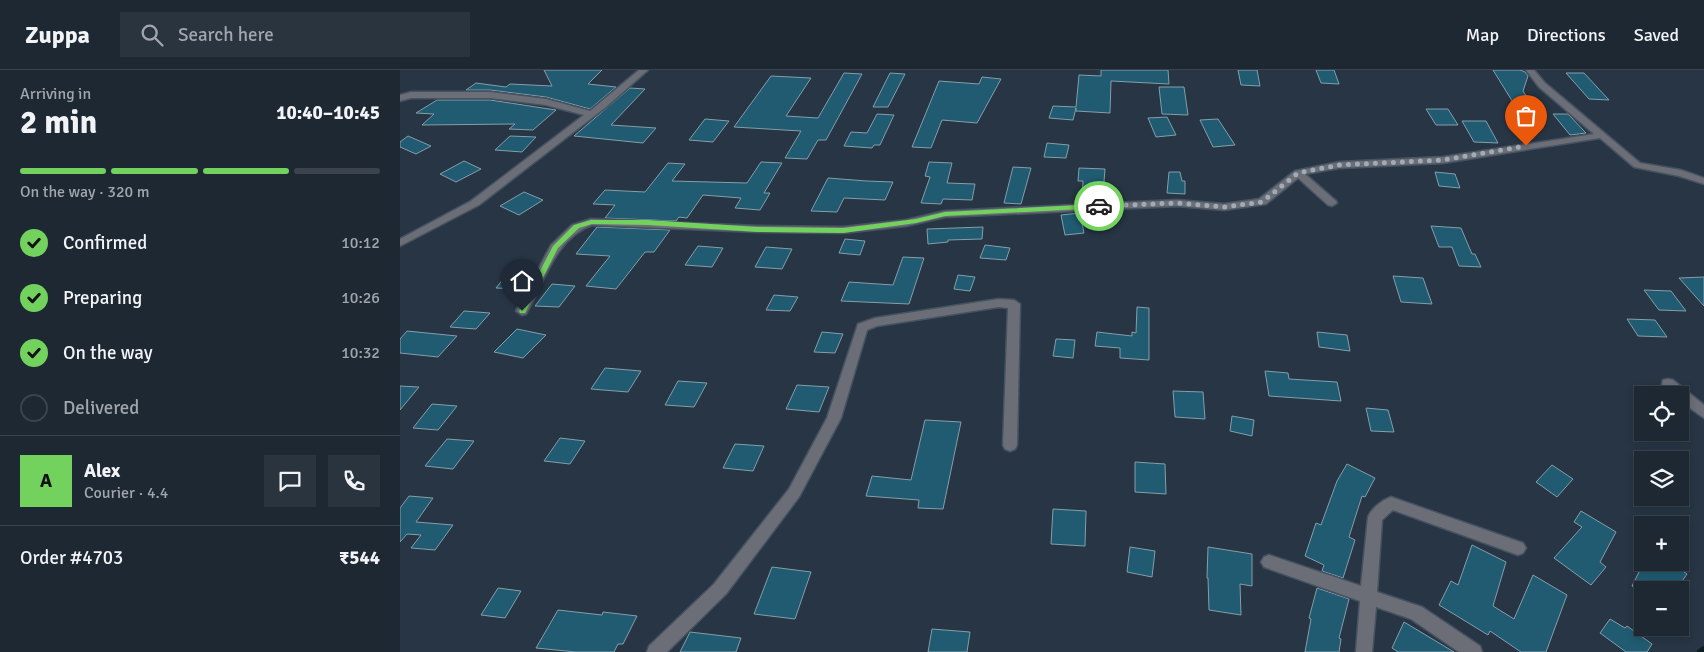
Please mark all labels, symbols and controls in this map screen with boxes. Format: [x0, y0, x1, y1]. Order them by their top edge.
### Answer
search box [120, 12, 470, 57]
text: Zuppa [25, 20, 90, 50]
icon: search [138, 21, 166, 49]
text: Search here [178, 23, 274, 47]
text: Map [1466, 24, 1499, 46]
text: Directions [1527, 24, 1606, 46]
text: Saved [1634, 24, 1679, 46]
text: Arriving in [20, 84, 91, 104]
pin [1505, 95, 1547, 146]
text: 10:40–10:45 [276, 101, 380, 125]
icon: bag [1512, 102, 1540, 130]
text: 2 min [20, 103, 97, 142]
courier [1074, 181, 1124, 231]
text: On the way · 320 m [20, 182, 150, 202]
icon: car [1085, 192, 1113, 220]
icon: check [20, 229, 48, 257]
text: Confirmed [63, 231, 147, 255]
text: 10:12 [341, 233, 380, 253]
pin [501, 260, 543, 311]
icon: home [508, 267, 536, 295]
icon: check [20, 284, 48, 312]
text: Preparing [63, 286, 142, 310]
text: 10:26 [341, 288, 380, 308]
icon: check [20, 339, 48, 367]
text: On the way [63, 341, 153, 365]
text: 10:32 [341, 343, 380, 363]
map controls [1634, 386, 1689, 636]
button: locate [1634, 386, 1689, 441]
text: Delivered [63, 396, 139, 420]
button: layers [1634, 451, 1689, 506]
button: chat [264, 455, 316, 507]
button: phone [328, 455, 380, 507]
text: Alex [84, 459, 120, 483]
text: A [40, 469, 52, 493]
text: Courier · 4.4 [84, 483, 168, 503]
button: + [1634, 516, 1689, 571]
text: Order #4703 [20, 546, 123, 570]
text: ₹544 [339, 546, 380, 570]
button: − [1634, 581, 1689, 636]

